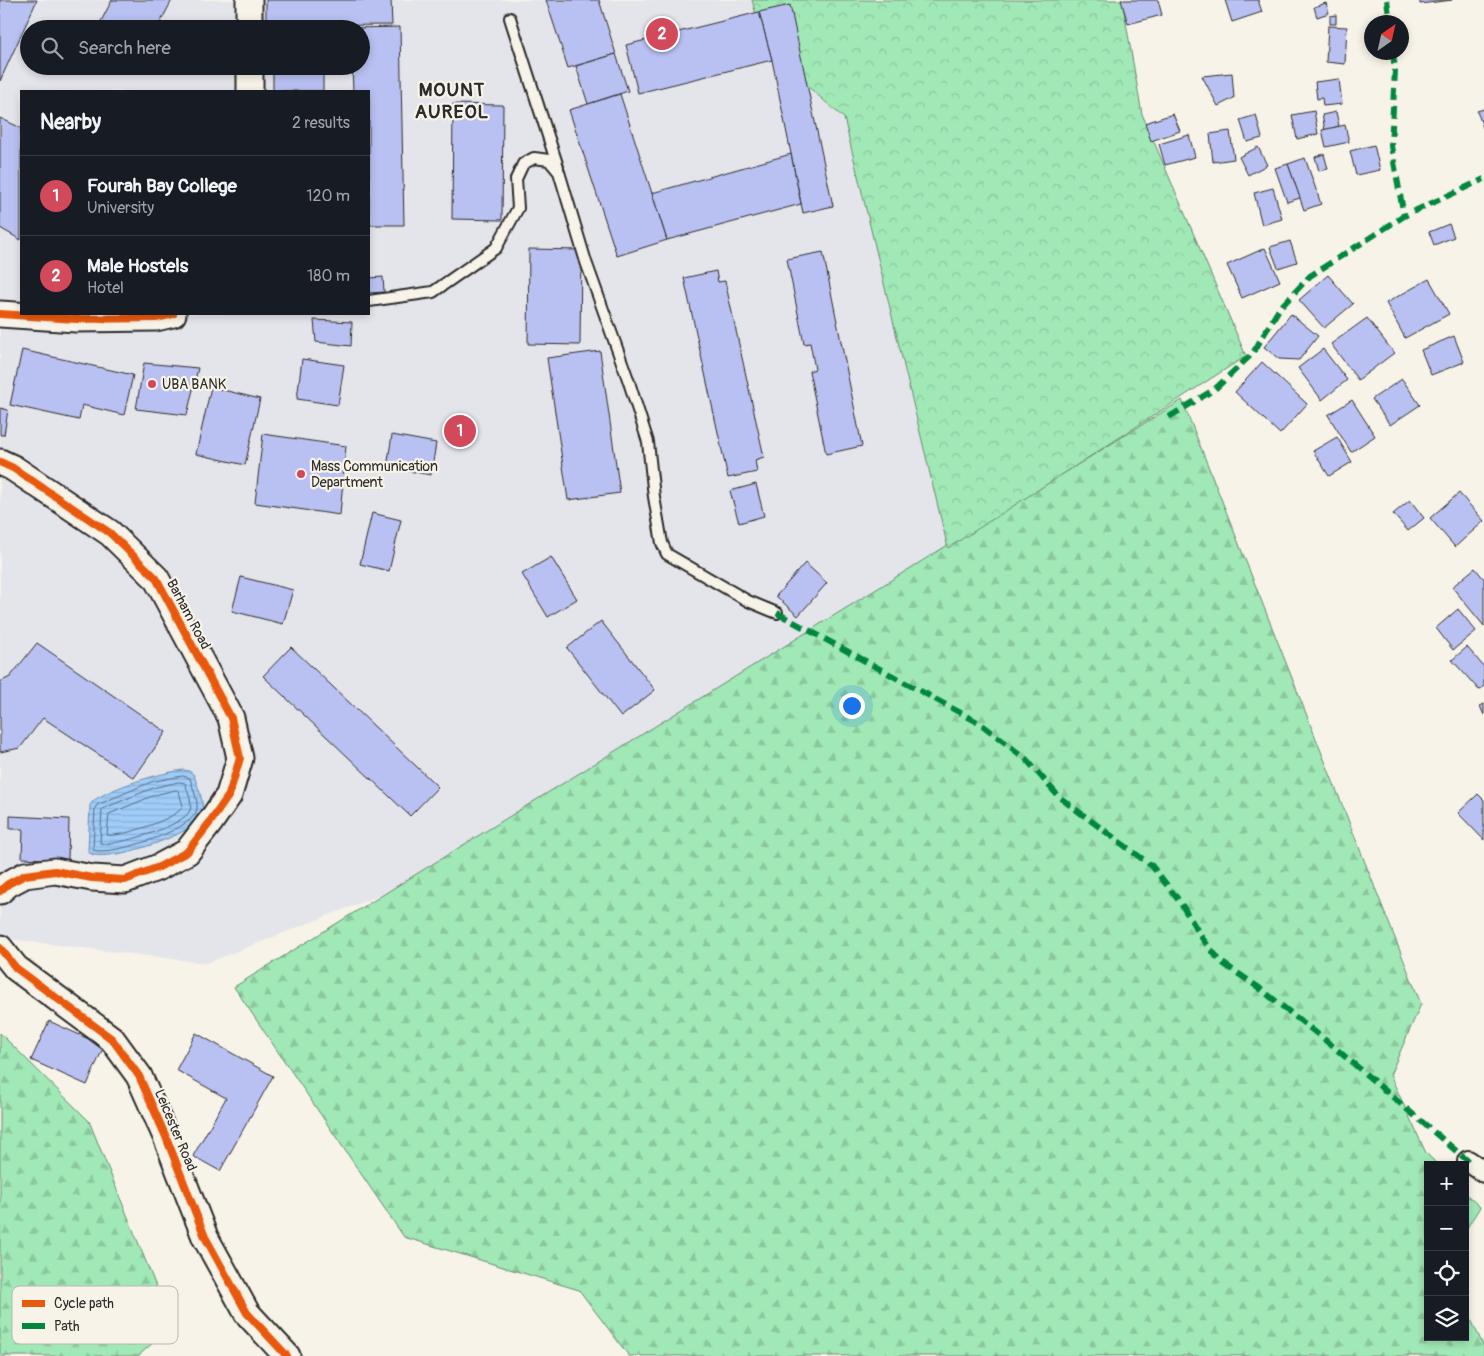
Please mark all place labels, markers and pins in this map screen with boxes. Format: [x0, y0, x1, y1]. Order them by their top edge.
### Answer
pin: 2 [646, 15, 678, 53]
place label: UBA BANK [162, 376, 227, 393]
marker: UBA BANK [146, 378, 158, 390]
pin: 1 [444, 412, 476, 450]
place label: Mass Communication Department [311, 458, 438, 491]
marker: Mass Communication Department [295, 468, 307, 480]

